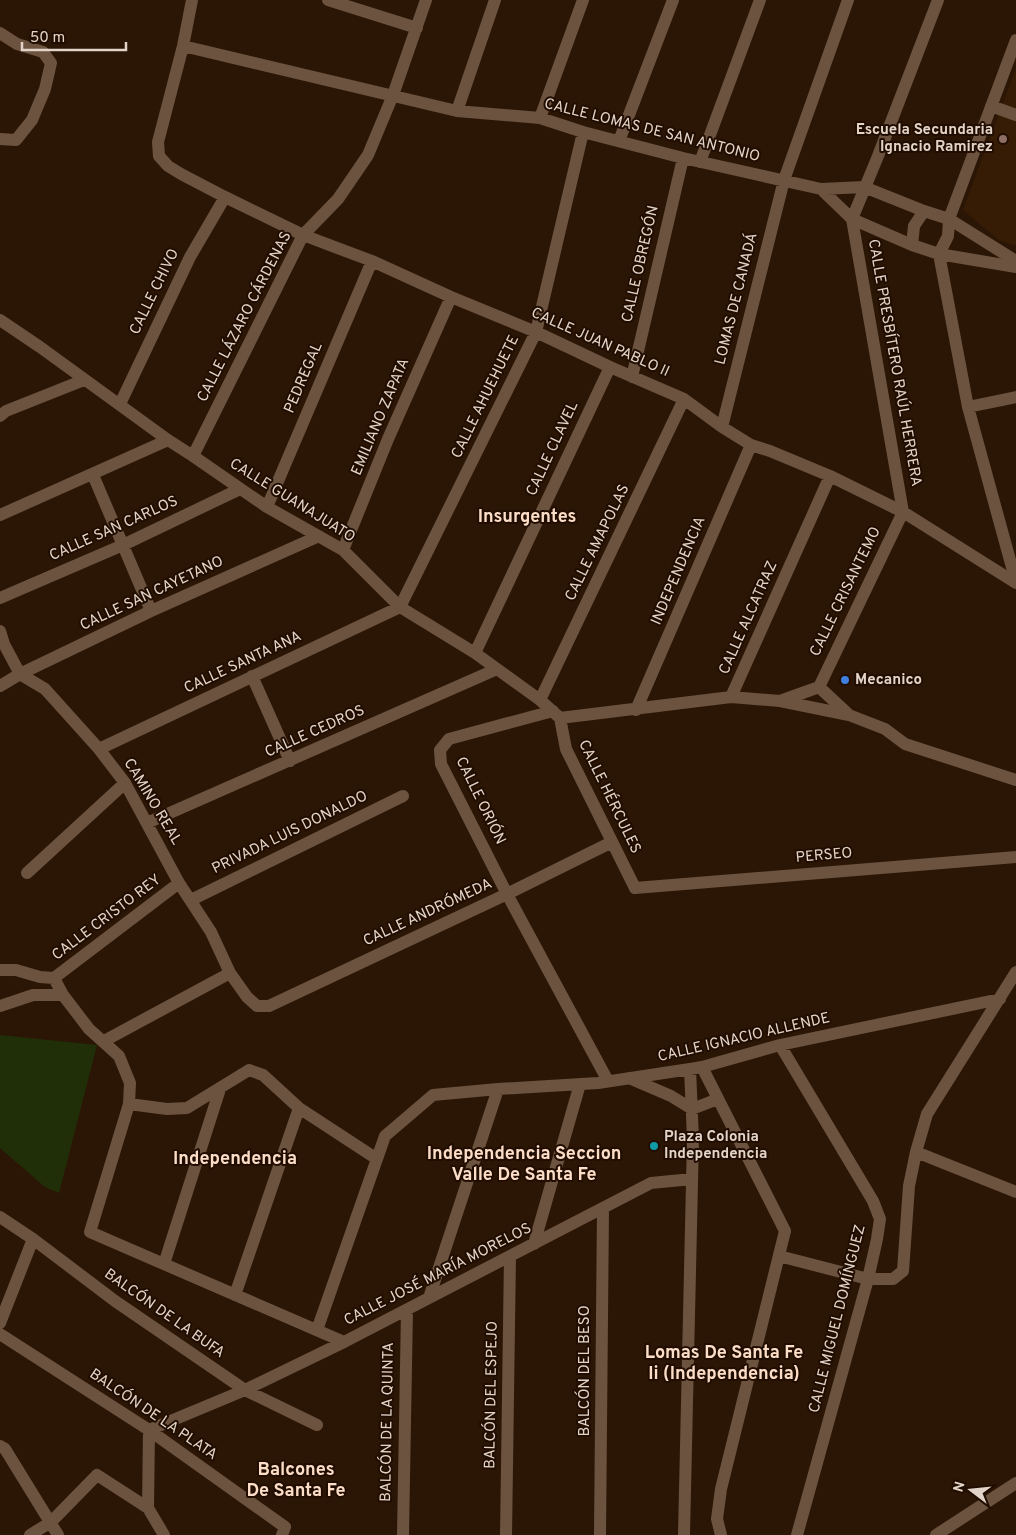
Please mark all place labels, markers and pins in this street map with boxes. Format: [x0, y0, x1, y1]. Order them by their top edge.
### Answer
place label: Escuela Secundaria Ignacio Ramirez [856, 121, 993, 157]
marker: Escuela Secundaria Ignacio Ramirez [997, 133, 1009, 145]
place label: Mecanico [855, 671, 922, 690]
marker: Mecanico [839, 674, 851, 686]
place label: Plaza Colonia Independencia [664, 1128, 767, 1164]
marker: Plaza Colonia Independencia [648, 1140, 660, 1152]

